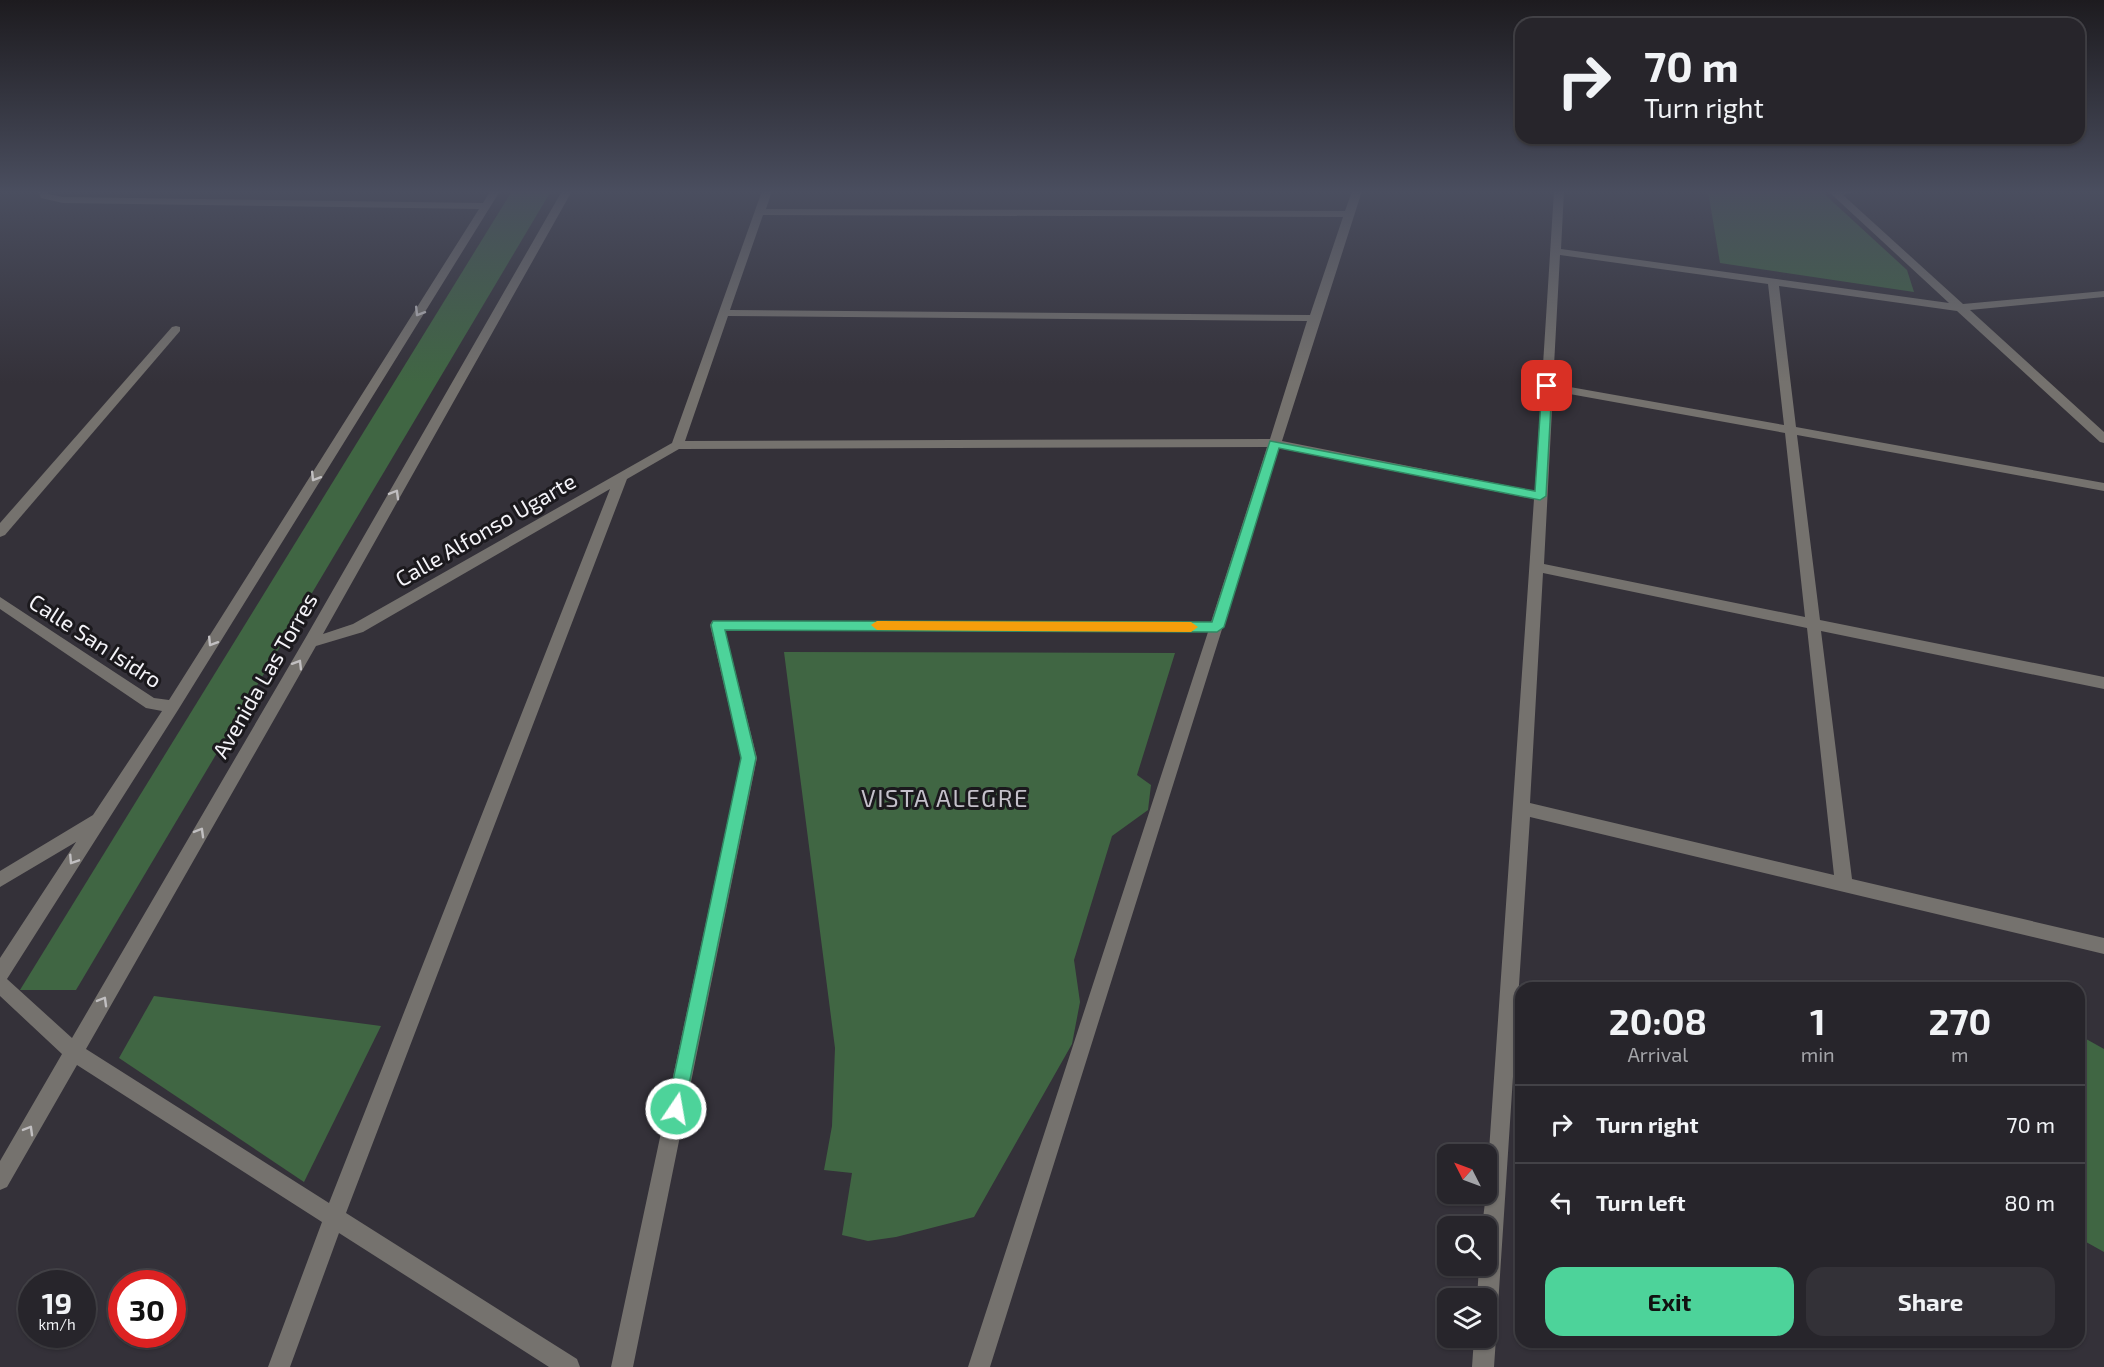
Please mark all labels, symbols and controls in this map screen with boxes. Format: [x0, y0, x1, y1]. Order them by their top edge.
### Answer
text: 70 m [1644, 40, 1739, 90]
icon: right [1545, 42, 1623, 120]
text: Turn right [1644, 91, 1764, 123]
one-way arrow [415, 306, 427, 316]
pin [1521, 360, 1572, 411]
icon: arrive [1530, 369, 1563, 402]
street label: Calle Alfonso Ugarte [390, 467, 580, 591]
one-way arrow [311, 471, 323, 481]
one-way arrow [388, 490, 399, 500]
street label: Calle San Isidro [25, 588, 167, 692]
street label: Avenida Las Torres [206, 588, 322, 762]
one-way arrow [207, 636, 219, 646]
one-way arrow [291, 660, 303, 670]
district label: VISTA ALEGRE [861, 783, 1029, 812]
one-way arrow [193, 828, 205, 838]
one-way arrow [69, 854, 81, 864]
one-way arrow [95, 997, 107, 1007]
text: 20:08 [1609, 999, 1707, 1042]
text: 1 [1810, 999, 1825, 1042]
text: 270 [1929, 999, 1991, 1042]
text: Arrival [1627, 1042, 1688, 1066]
text: min [1801, 1042, 1835, 1066]
text: m [1951, 1042, 1969, 1066]
position arrow [644, 1077, 708, 1141]
icon: right [1545, 1108, 1578, 1141]
text: Turn right [1596, 1111, 1698, 1137]
text: 70 m [2006, 1111, 2055, 1137]
one-way arrow [22, 1125, 33, 1136]
north arrow [1437, 1144, 1497, 1204]
map controls [1437, 1144, 1497, 1348]
icon: left [1545, 1186, 1578, 1219]
text: Turn left [1596, 1189, 1685, 1215]
text: 80 m [2004, 1189, 2055, 1215]
button: search [1437, 1216, 1497, 1276]
button: Exit [1545, 1267, 1794, 1336]
button: Share [1806, 1267, 2055, 1336]
speed limit sign: 30 [108, 1270, 186, 1348]
text: 19 [42, 1284, 72, 1320]
button: layers [1437, 1288, 1497, 1348]
text: km/h [38, 1315, 76, 1333]

